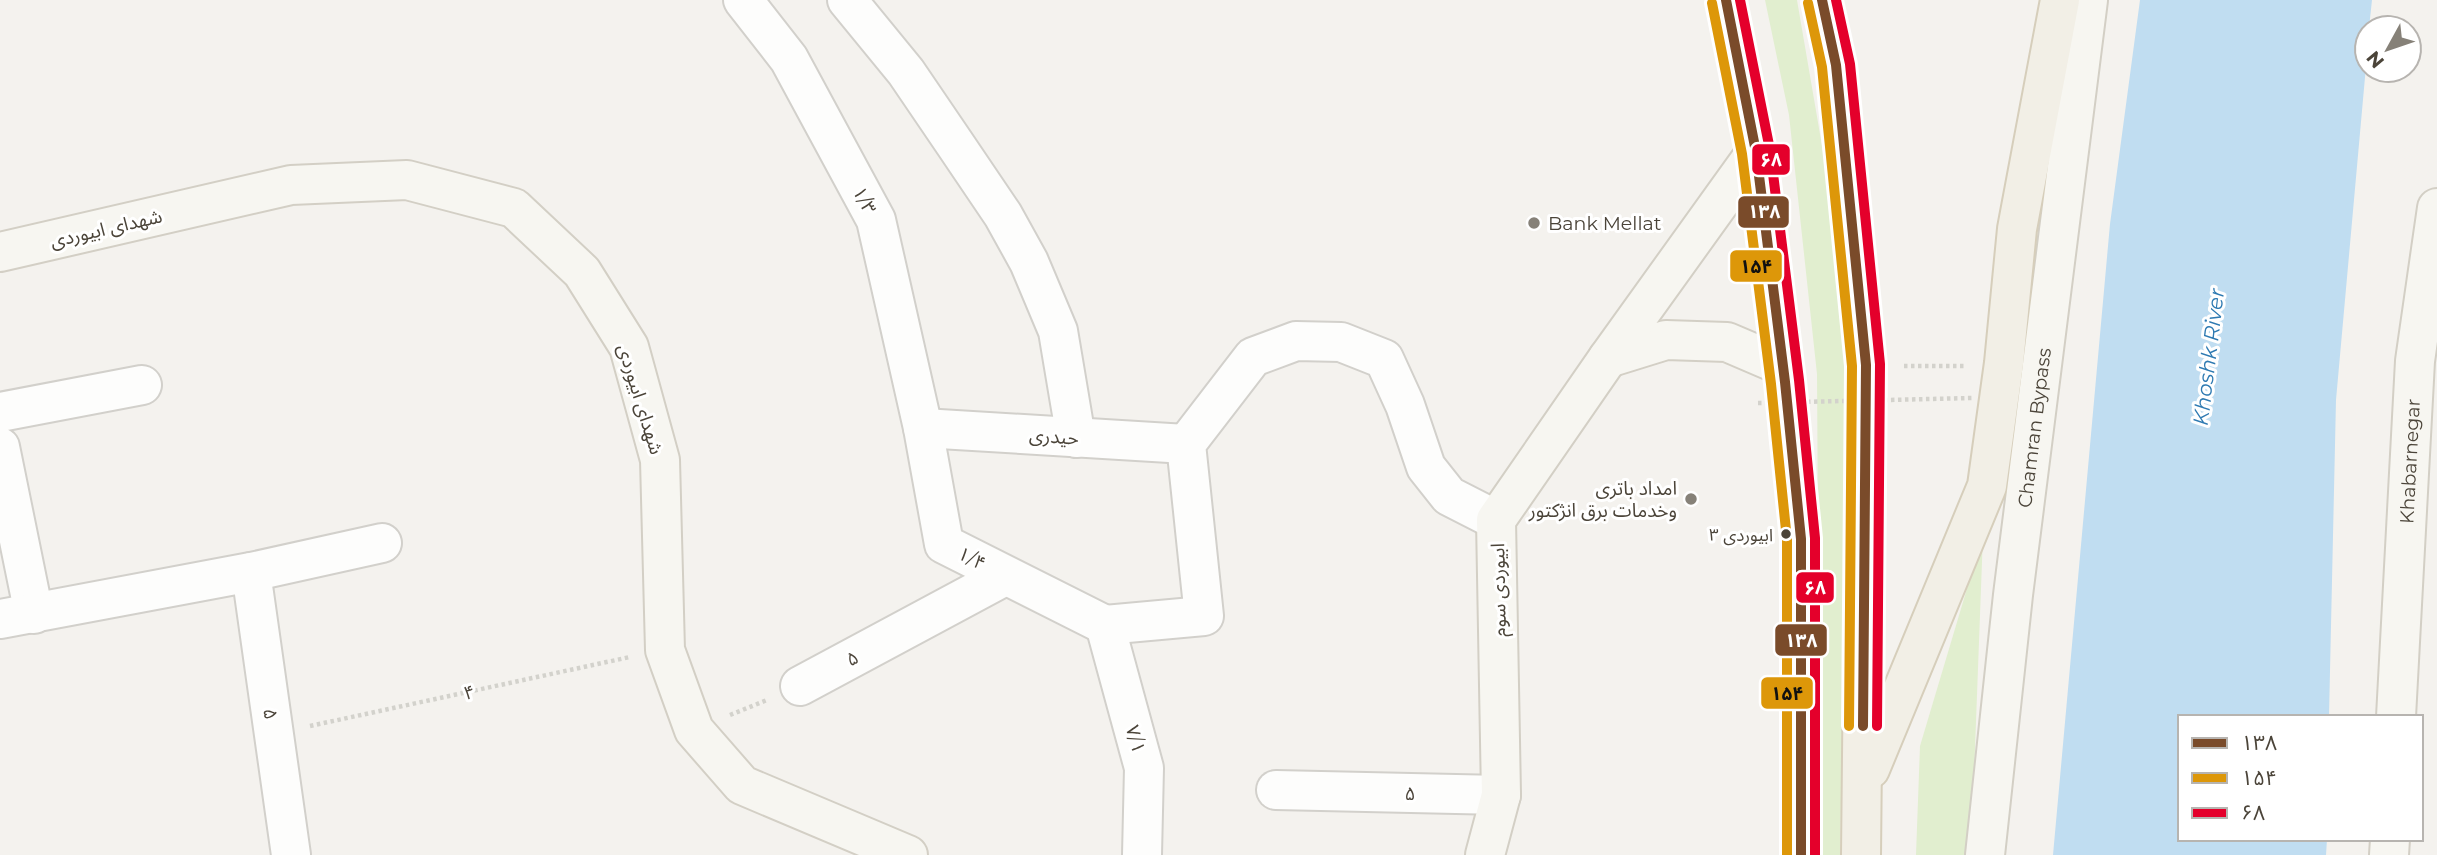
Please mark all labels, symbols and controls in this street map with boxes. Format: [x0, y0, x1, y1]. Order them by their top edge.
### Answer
north arrow [2353, 14, 2423, 84]
text: N [2362, 46, 2389, 73]
line badge: ۶۸ [1751, 143, 1791, 176]
text: ۶۸ [1760, 148, 1782, 171]
street label: ۱/۳ [848, 182, 881, 218]
line badge: ۱۳۸ [1737, 195, 1790, 229]
text: ۱۳۸ [1748, 200, 1780, 223]
street label: شهدای ابیوردی [48, 204, 164, 253]
place label: Bank Mellat [1548, 212, 1662, 235]
marker: Bank Mellat [1526, 215, 1542, 231]
line badge: ۱۵۴ [1729, 249, 1783, 283]
text: ۱۵۴ [1740, 255, 1772, 278]
water label: Khoshk River [2188, 286, 2229, 427]
street label: شهدای ابیوردی [613, 341, 668, 457]
street label: Chamran Bypass [2013, 347, 2056, 509]
street label: Khabarnegar [2395, 398, 2425, 525]
street label: حیدری [1028, 423, 1080, 450]
place label: امداد باتری وخدمات برق انژکتور [1528, 477, 1677, 522]
marker: امداد باتری وخدمات برق انژکتور [1683, 491, 1699, 507]
place label: ابیوردی ۳ [1709, 525, 1773, 546]
marker: ابیوردی ۳ [1779, 527, 1793, 541]
street label: ۱/۴ [954, 542, 990, 575]
street label: ابیوردی سوم [1486, 543, 1514, 637]
line badge: ۶۸ [1795, 571, 1835, 604]
text: ۶۸ [1804, 576, 1826, 599]
line badge: ۱۳۸ [1774, 623, 1828, 657]
text: ۱۳۸ [1785, 629, 1817, 652]
street label: ۵ [842, 646, 862, 671]
line badge: ۱۵۴ [1760, 676, 1814, 710]
street label: ۴ [461, 680, 477, 705]
text: ۱۵۴ [1771, 682, 1803, 705]
street label: ۵ [258, 707, 283, 721]
legend [2178, 715, 2423, 841]
street label: ۷/۱ [1121, 722, 1150, 756]
text: ۱۳۸ [2241, 730, 2277, 755]
text: ۱۵۴ [2241, 765, 2277, 790]
street label: ۵ [1404, 782, 1416, 805]
text: ۶۸ [2241, 800, 2265, 825]

